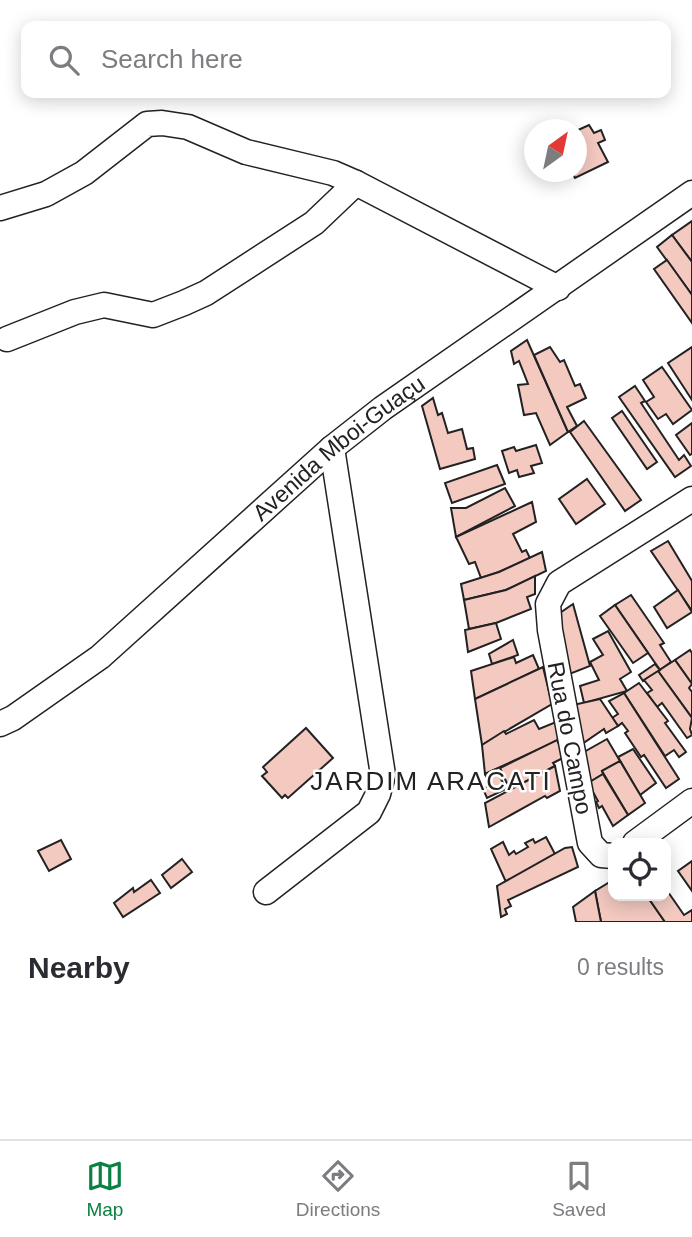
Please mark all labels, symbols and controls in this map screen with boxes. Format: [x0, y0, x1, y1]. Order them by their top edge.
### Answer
search box [21, 21, 671, 98]
icon: search [45, 41, 83, 79]
text: Search here [101, 44, 243, 74]
north arrow [524, 119, 587, 182]
street label: Avenida Mboi-Guaçu [247, 370, 429, 526]
street label: Rua do Campo [542, 660, 598, 816]
district label: JARDIM ARACATI [310, 766, 552, 796]
map controls [608, 838, 671, 901]
button: locate [608, 838, 671, 901]
text: Nearby [28, 951, 130, 984]
text: 0 results [577, 954, 664, 980]
tab: Map [86, 1157, 124, 1221]
tab: Directions [296, 1157, 380, 1221]
tab: Saved [552, 1157, 606, 1221]

